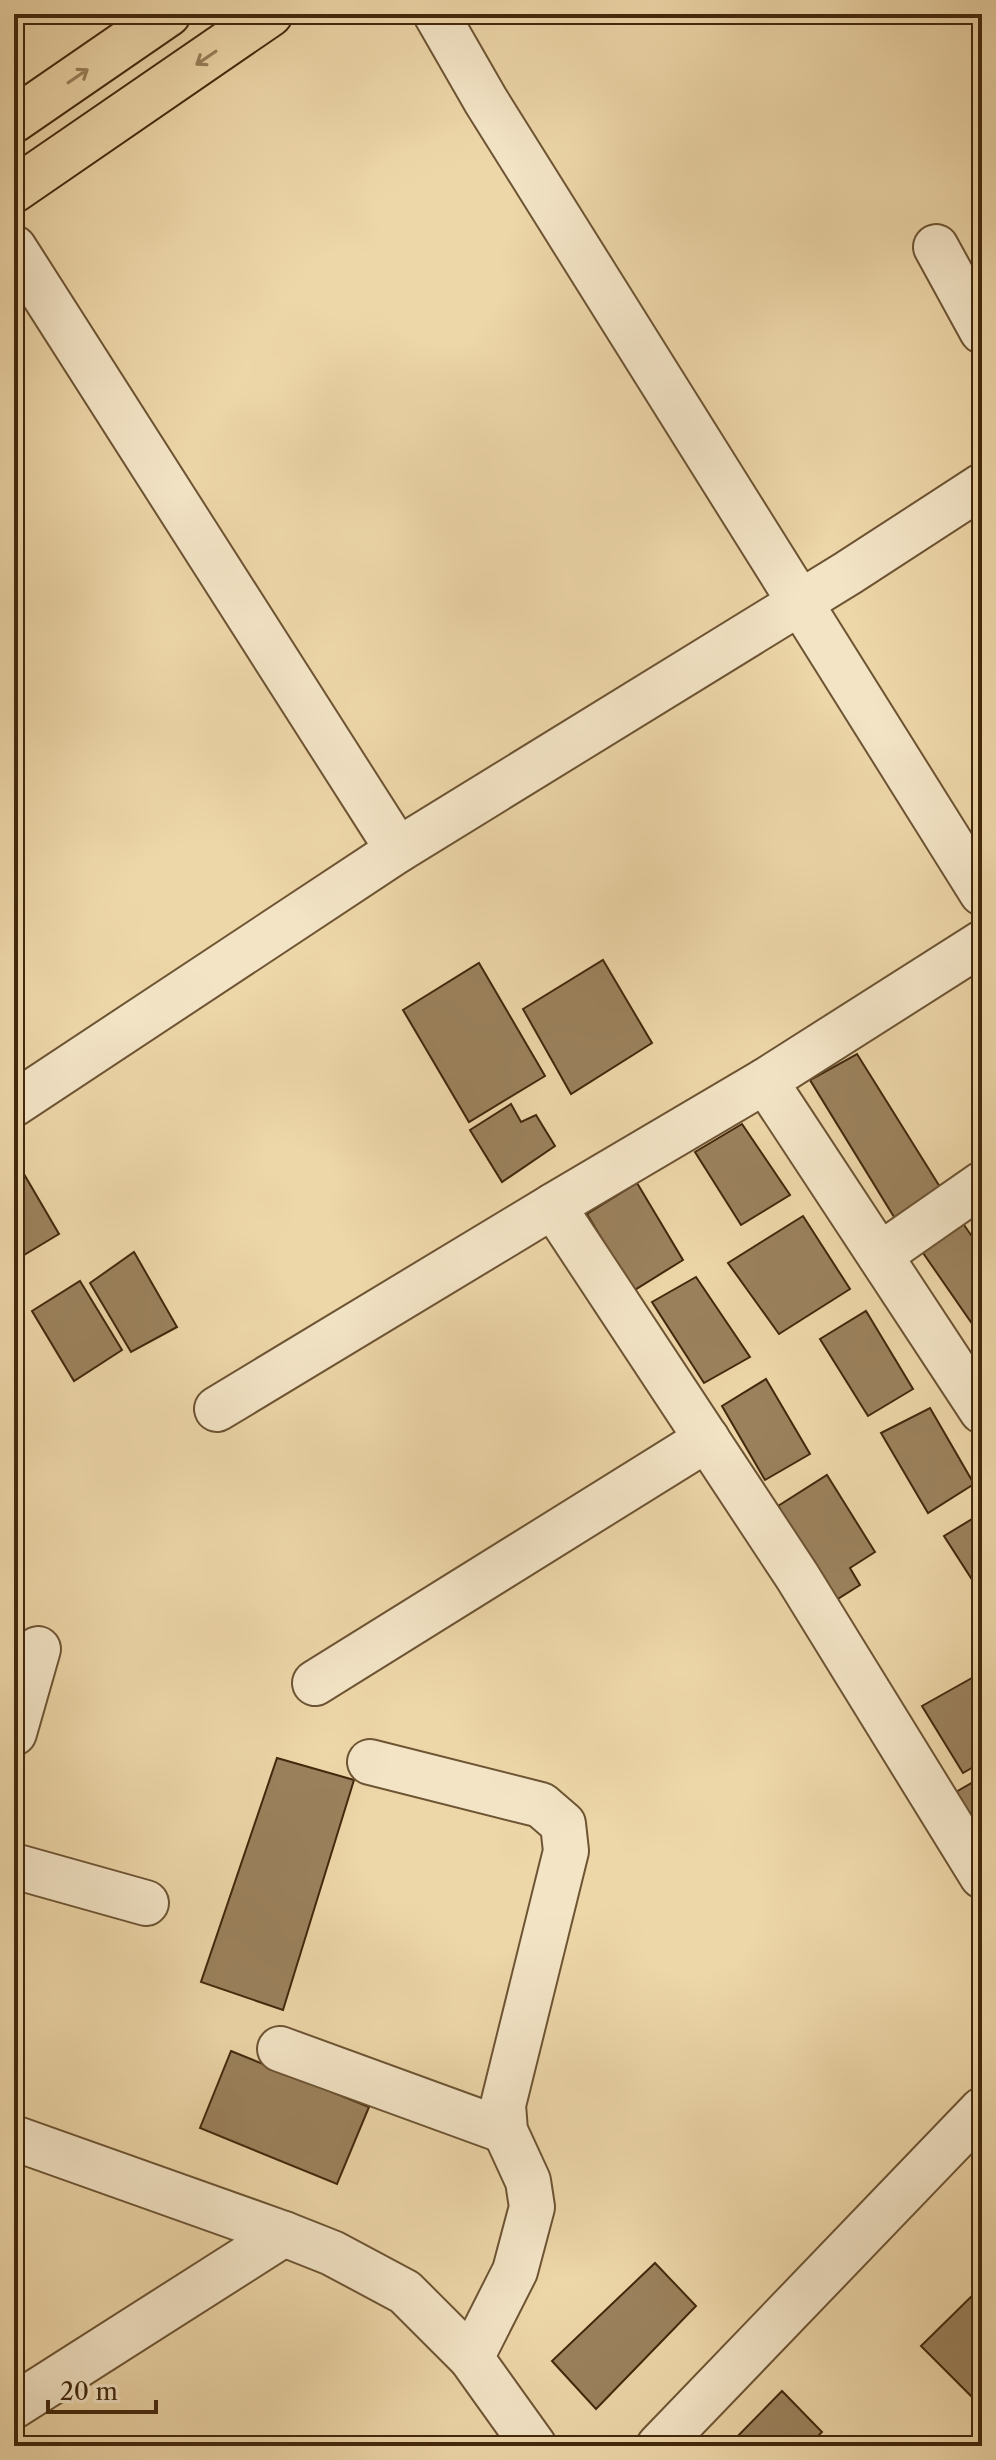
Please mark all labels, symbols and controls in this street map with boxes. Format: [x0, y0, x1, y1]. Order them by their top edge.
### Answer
one-way arrow [195, 50, 217, 66]
one-way arrow [67, 68, 89, 84]
scale bar [48, 2364, 156, 2414]
text: 20 m [60, 2377, 118, 2406]

